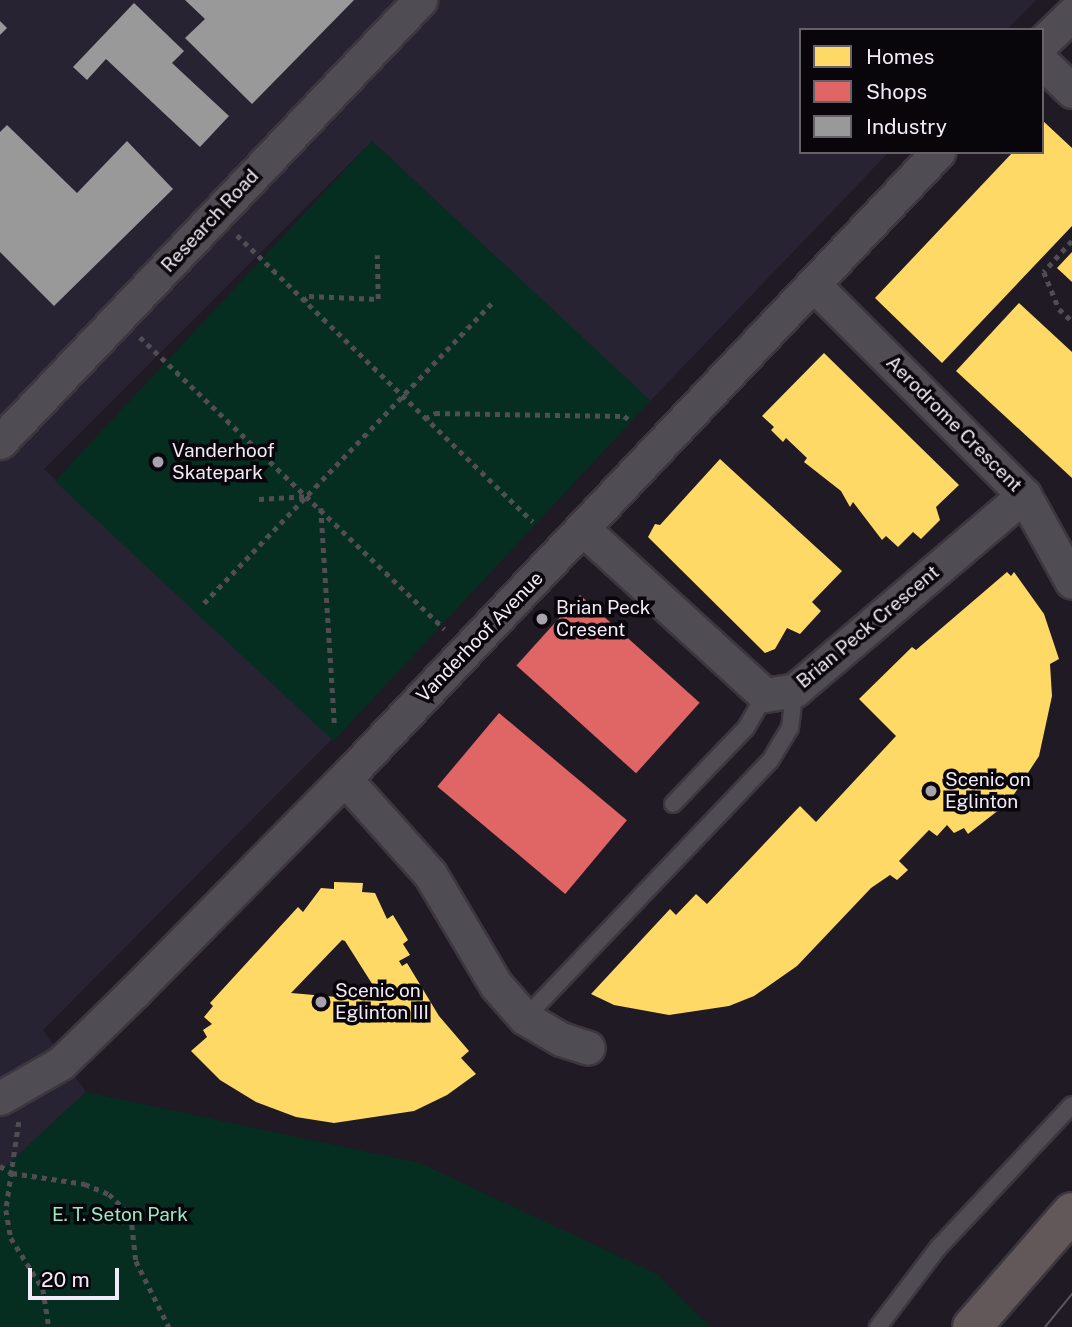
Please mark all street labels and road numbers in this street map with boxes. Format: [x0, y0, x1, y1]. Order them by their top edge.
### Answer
street label: Research Road [157, 165, 263, 277]
street label: Aerodrome Crescent [881, 351, 1027, 497]
street label: Brian Peck Crescent [792, 561, 944, 693]
street label: Vanderhoof Avenue [412, 567, 548, 707]

